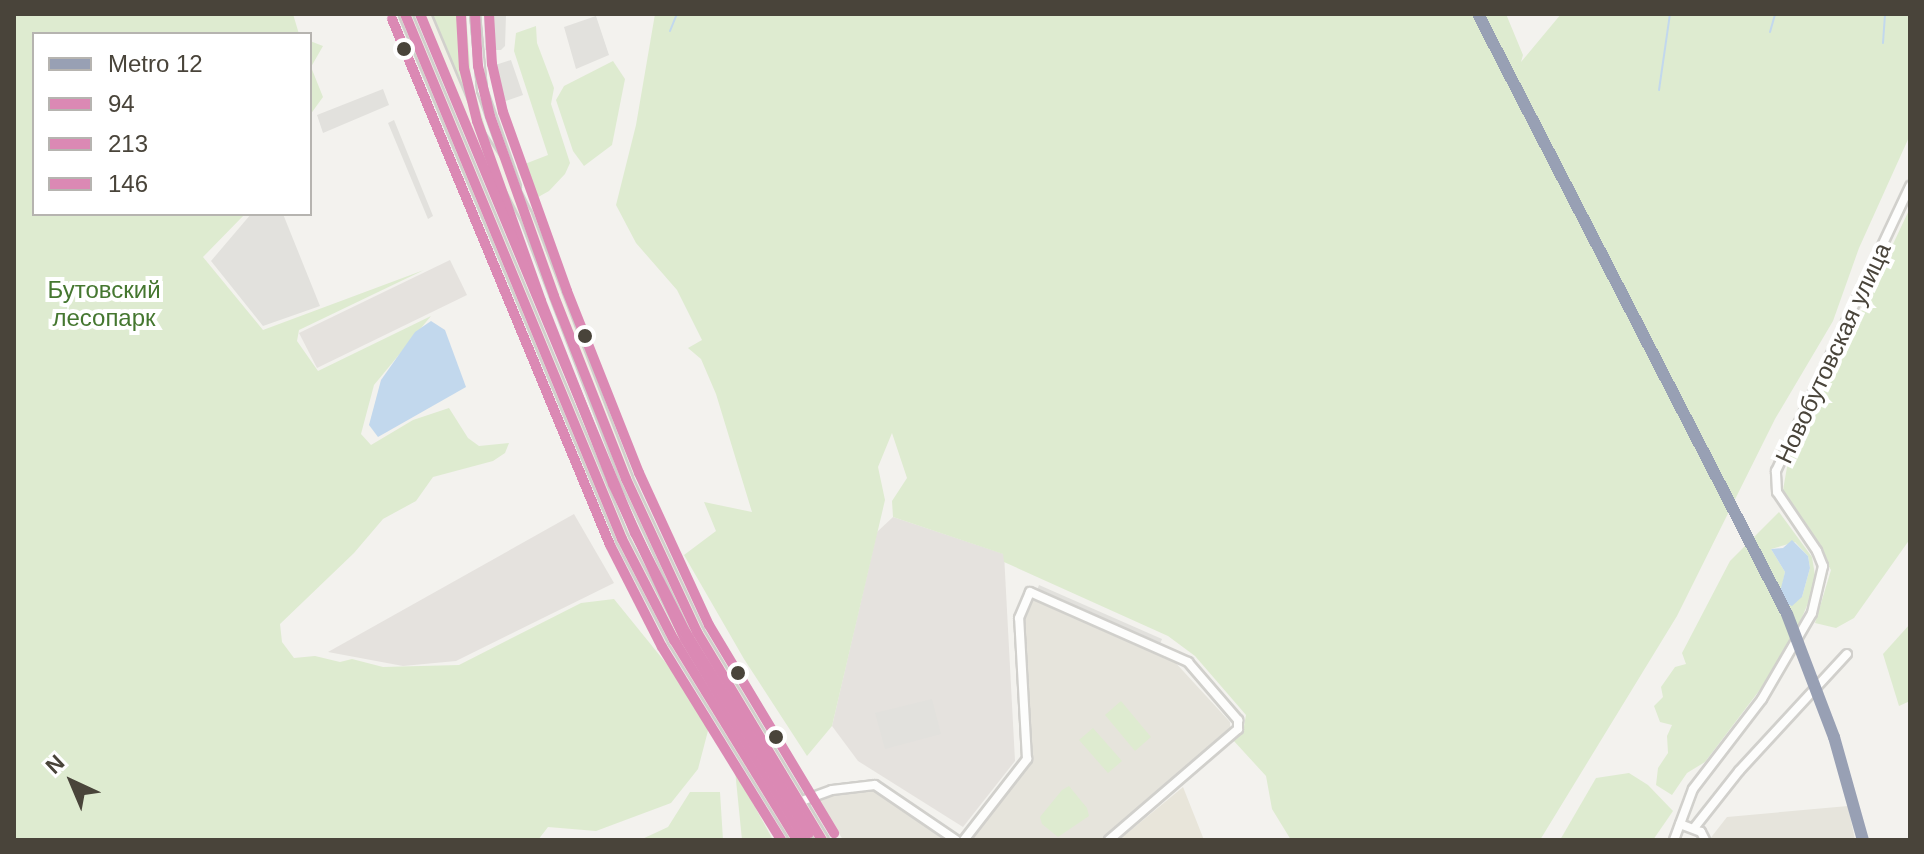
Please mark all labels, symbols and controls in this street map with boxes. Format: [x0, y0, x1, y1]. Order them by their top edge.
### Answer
legend [32, 32, 312, 216]
unlabelled marker [396, 41, 412, 57]
text: Metro 12 [108, 50, 203, 77]
text: 94 [108, 90, 135, 117]
text: 213 [108, 130, 148, 157]
text: 146 [108, 170, 148, 197]
street label: Новобутовская улица [1769, 238, 1897, 468]
park label: Бутовский лесопарк [47, 276, 161, 332]
unlabelled marker [577, 328, 593, 344]
unlabelled marker [730, 665, 746, 681]
unlabelled marker [768, 729, 784, 745]
north arrow [32, 742, 112, 822]
text: N [41, 750, 69, 779]

